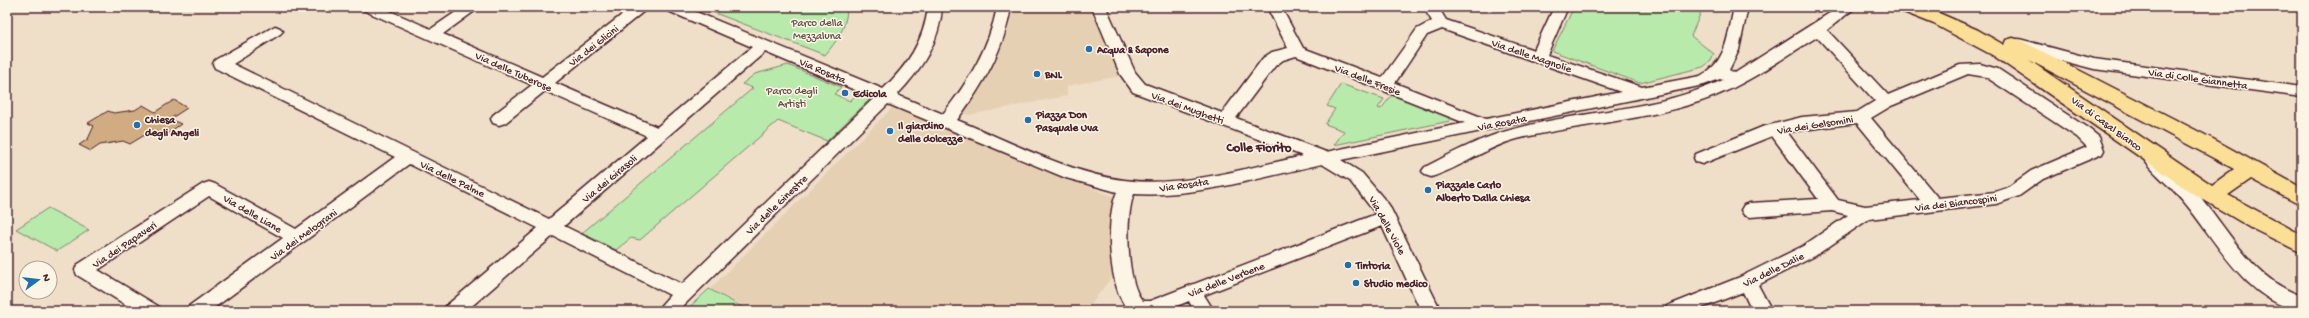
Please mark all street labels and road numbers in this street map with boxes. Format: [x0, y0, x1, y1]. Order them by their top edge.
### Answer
street label: Via dei Glicini [566, 23, 621, 70]
street label: Via delle Magnolie [1489, 37, 1573, 76]
street label: Via delle Tuberose [472, 50, 554, 95]
street label: Via Rosata [796, 56, 848, 87]
street label: Via delle Fresie [1332, 62, 1402, 99]
street label: Via di Colle Giannetta [2146, 67, 2249, 93]
street label: Via dei Mughetti [1148, 90, 1225, 128]
street label: Via di Casal Bianco [2067, 94, 2144, 155]
street label: Via Rosata [1476, 113, 1529, 135]
street label: Via dei Gelsomini [1775, 114, 1854, 138]
street label: Via dei Girasoli [580, 153, 640, 207]
street label: Via delle Palme [417, 159, 487, 201]
street label: Via delle Ginestre [743, 173, 811, 239]
street label: Via Rosata [1158, 176, 1210, 196]
street label: Via delle Liane [220, 193, 284, 237]
street label: Via dei Biancospini [1914, 193, 1998, 215]
street label: Via delle Viole [1365, 194, 1407, 257]
street label: Via dei Melograni [268, 207, 340, 264]
street label: Via dei Papaveri [90, 220, 159, 272]
street label: Via delle Dalie [1741, 251, 1807, 291]
street label: Via delle Verbene [1186, 261, 1267, 301]

